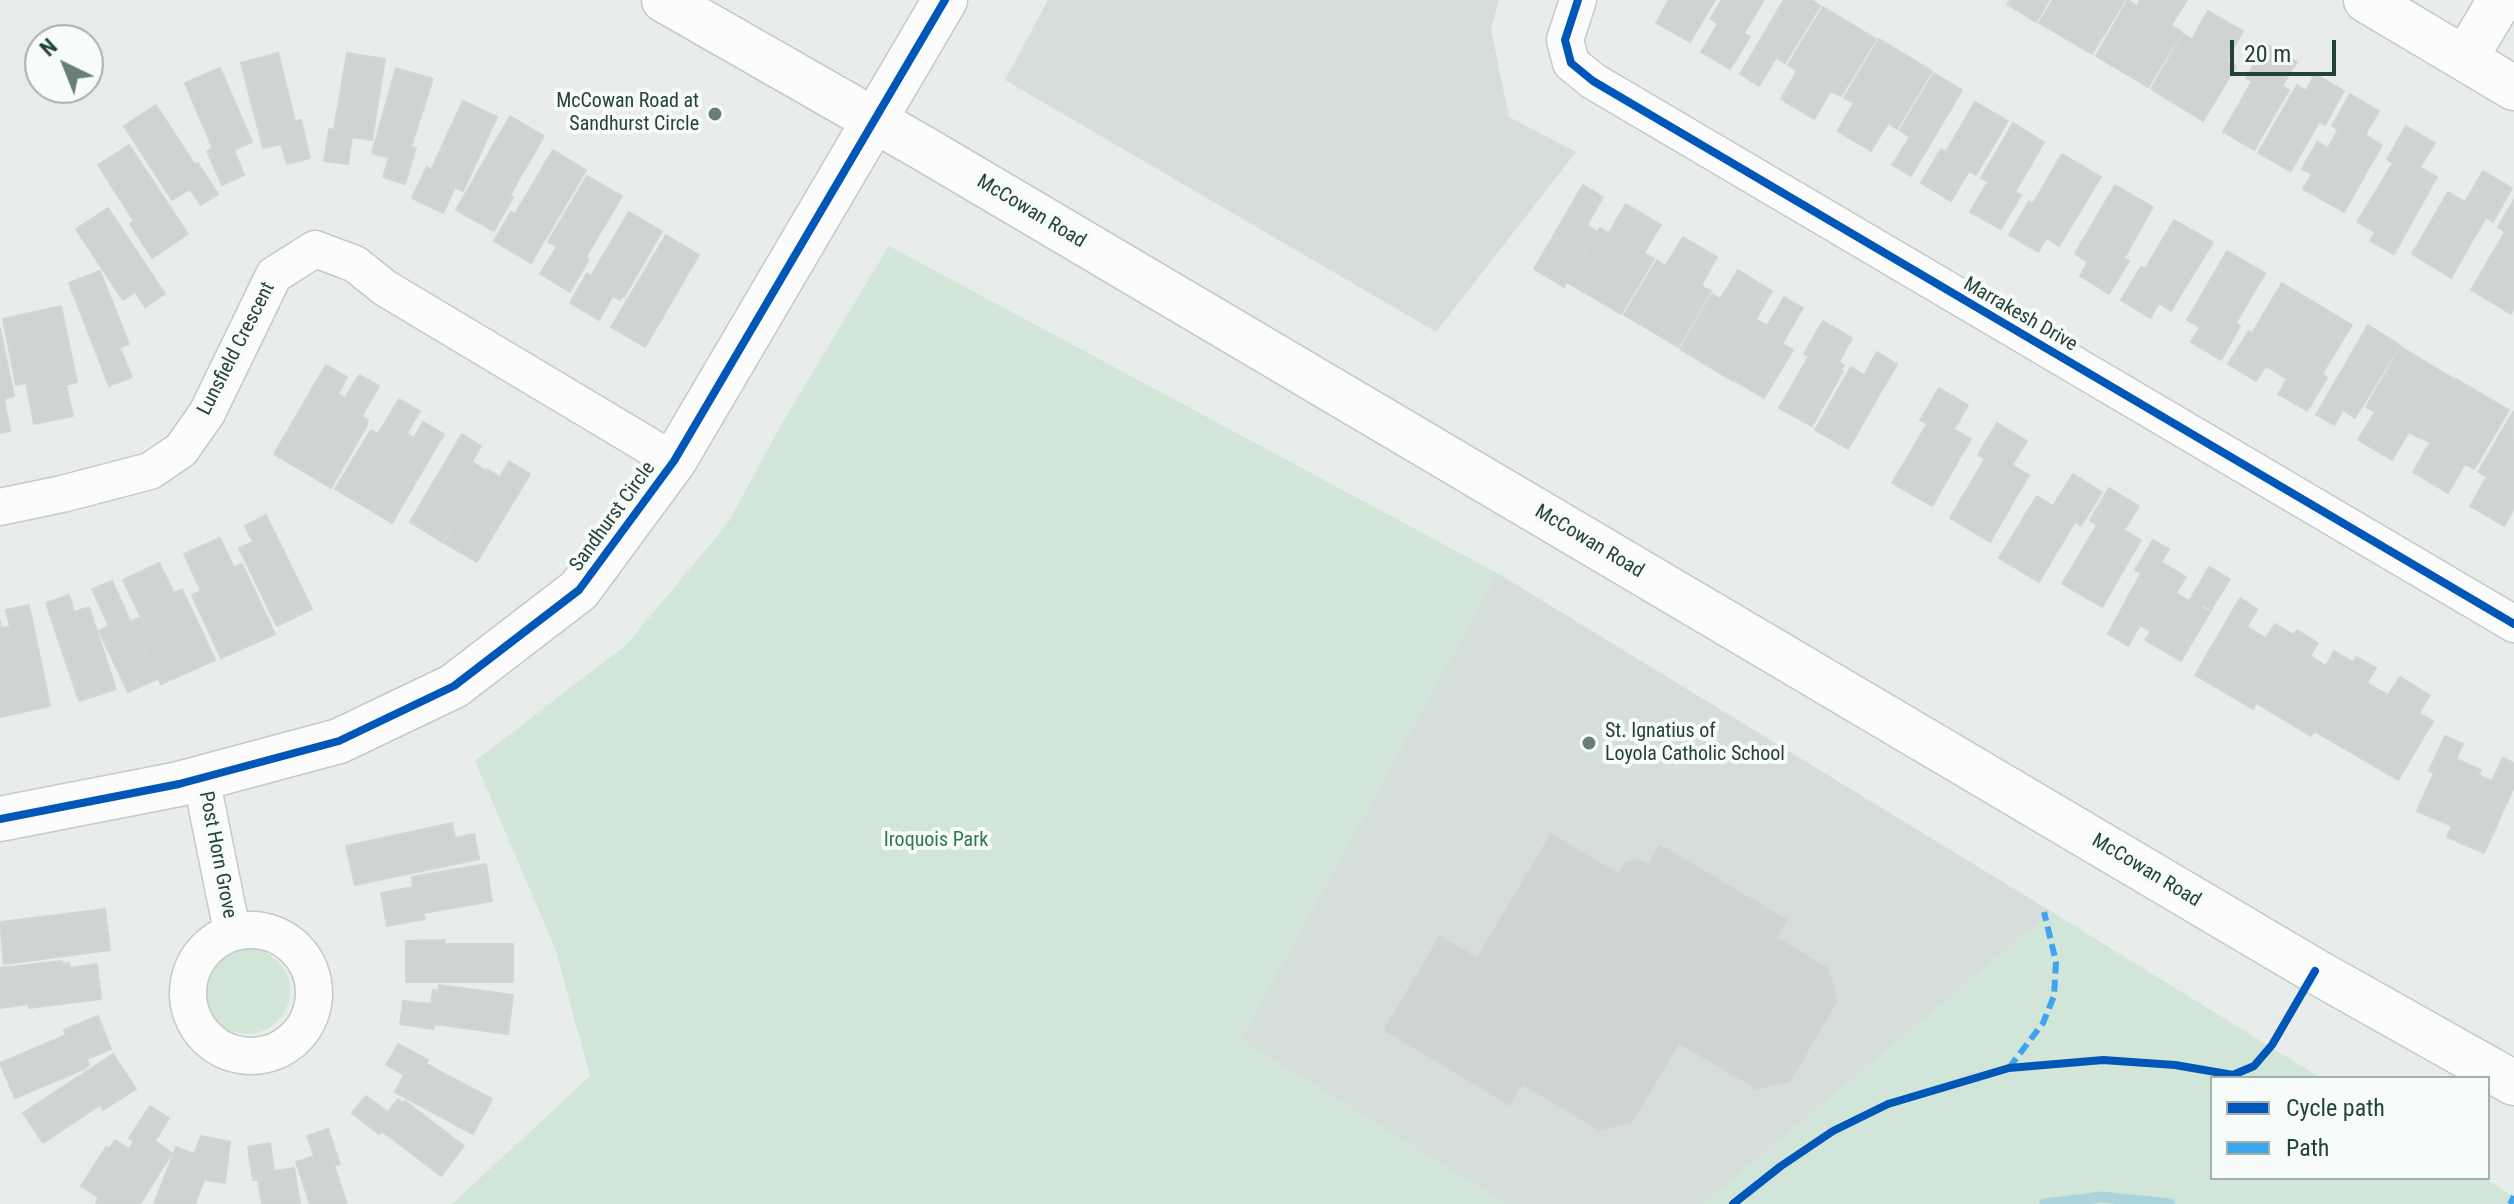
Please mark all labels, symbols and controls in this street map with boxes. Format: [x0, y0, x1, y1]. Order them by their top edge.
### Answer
north arrow [24, 24, 104, 104]
scale bar [2234, 24, 2340, 74]
text: N [35, 34, 62, 61]
text: 20 m [2244, 40, 2291, 68]
place label: McCowan Road at Sandhurst Circle [556, 90, 699, 137]
marker: McCowan Road at Sandhurst Circle [706, 105, 724, 123]
street label: McCowan Road [972, 170, 1090, 254]
street label: Marrakesh Drive [1959, 273, 2081, 357]
street label: Lunsfield Crescent [193, 279, 281, 419]
street label: Sandhurst Circle [565, 458, 661, 576]
street label: McCowan Road [1530, 500, 1648, 584]
place label: St. Ignatius of Loyola Catholic School [1605, 720, 1785, 767]
marker: St. Ignatius of Loyola Catholic School [1580, 734, 1598, 752]
street label: Post Horn Grove [193, 789, 241, 921]
park label: Iroquois Park [884, 829, 988, 853]
street label: McCowan Road [2087, 829, 2205, 913]
legend [2210, 1076, 2490, 1180]
text: Cycle path [2286, 1094, 2385, 1122]
text: Path [2286, 1134, 2329, 1162]

